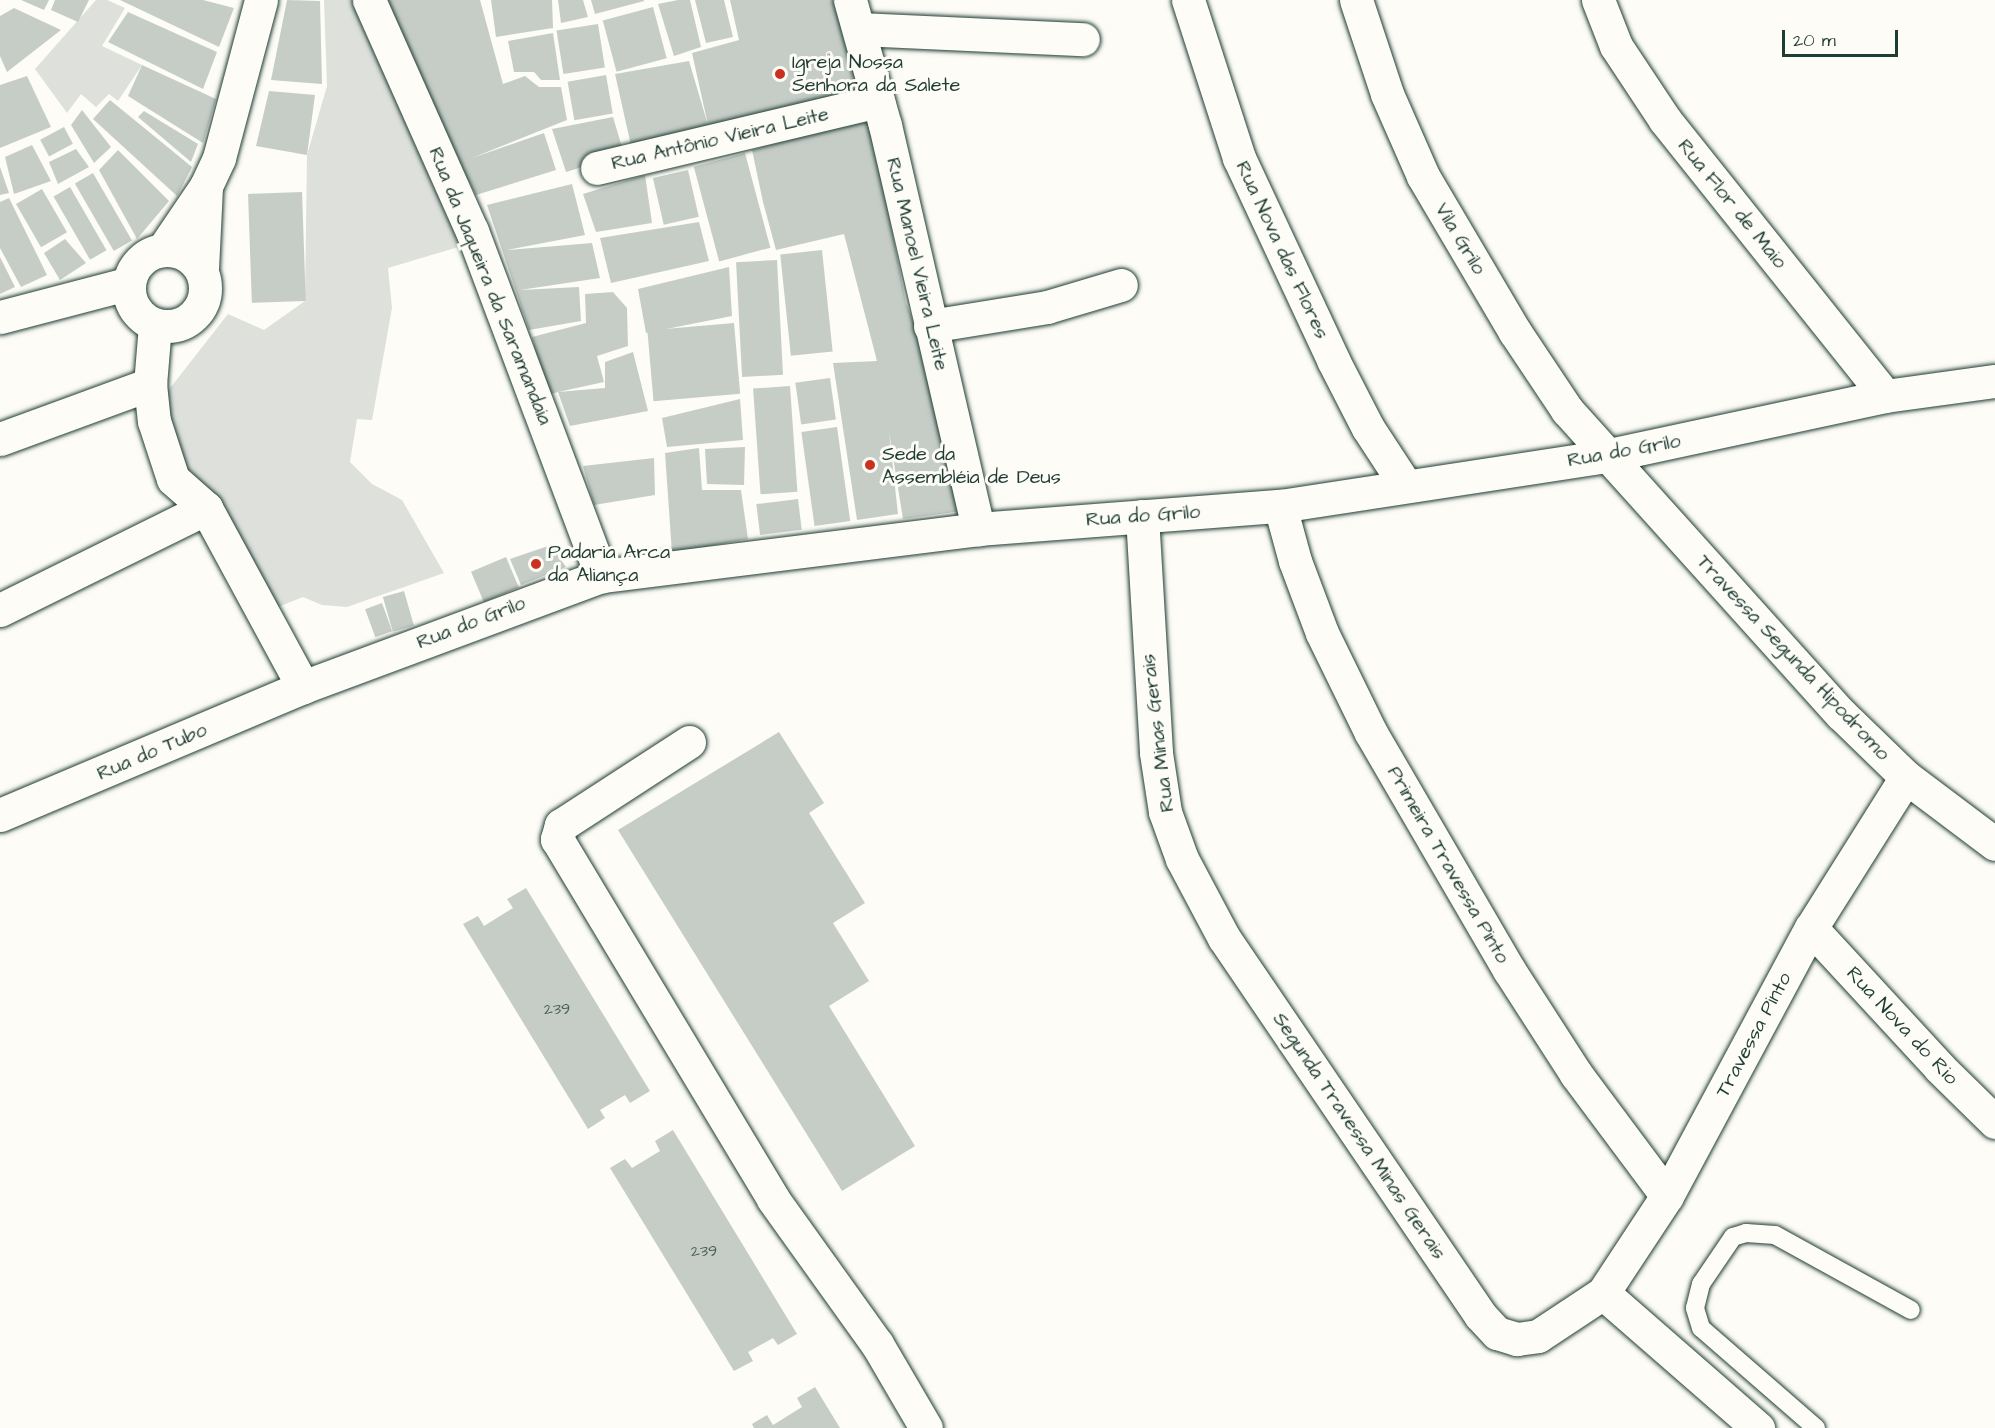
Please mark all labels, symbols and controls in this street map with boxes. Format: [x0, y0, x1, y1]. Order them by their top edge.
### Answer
scale bar [1785, 18, 1900, 56]
text: 20 m [1793, 28, 1836, 53]
place label: Igreja Nossa Senhora da Salete [792, 51, 960, 98]
marker: Igreja Nossa Senhora da Salete [773, 67, 787, 81]
street label: Rua Antônio Vieira Leite [609, 102, 831, 176]
street label: Rua Flor de Maio [1672, 134, 1792, 274]
street label: Rua da Jaqueira da Saramandaia [423, 144, 557, 428]
street label: Rua Manoel Vieira Leite [881, 155, 953, 373]
street label: Rua Nova das Flores [1230, 157, 1334, 343]
street label: Vila Grilo [1429, 199, 1491, 279]
street label: Rua do Grilo [1566, 429, 1682, 473]
place label: Sede da Assembléia de Deus [882, 442, 1061, 489]
marker: Sede da Assembléia de Deus [863, 458, 877, 472]
street label: Rua do Grilo [1085, 500, 1201, 532]
place label: Padaria Arca da Aliança [548, 540, 670, 587]
street label: Travessa Segunda Hipodromo [1691, 550, 1895, 766]
marker: Padaria Arca da Aliança [529, 557, 543, 571]
street label: Rua do Grilo [413, 591, 529, 655]
street label: Rua Minas Gerais [1136, 652, 1180, 814]
street label: Rua do Tubo [93, 718, 211, 786]
street label: Primeira Travessa Pinto [1382, 762, 1514, 968]
street label: Rua Nova do Rio [1841, 962, 1963, 1090]
street label: Travessa Pinto [1711, 968, 1797, 1102]
house number: 239 [544, 999, 570, 1019]
street label: Segunda Travessa Minas Gerais [1267, 1008, 1451, 1264]
house number: 239 [691, 1241, 717, 1261]

